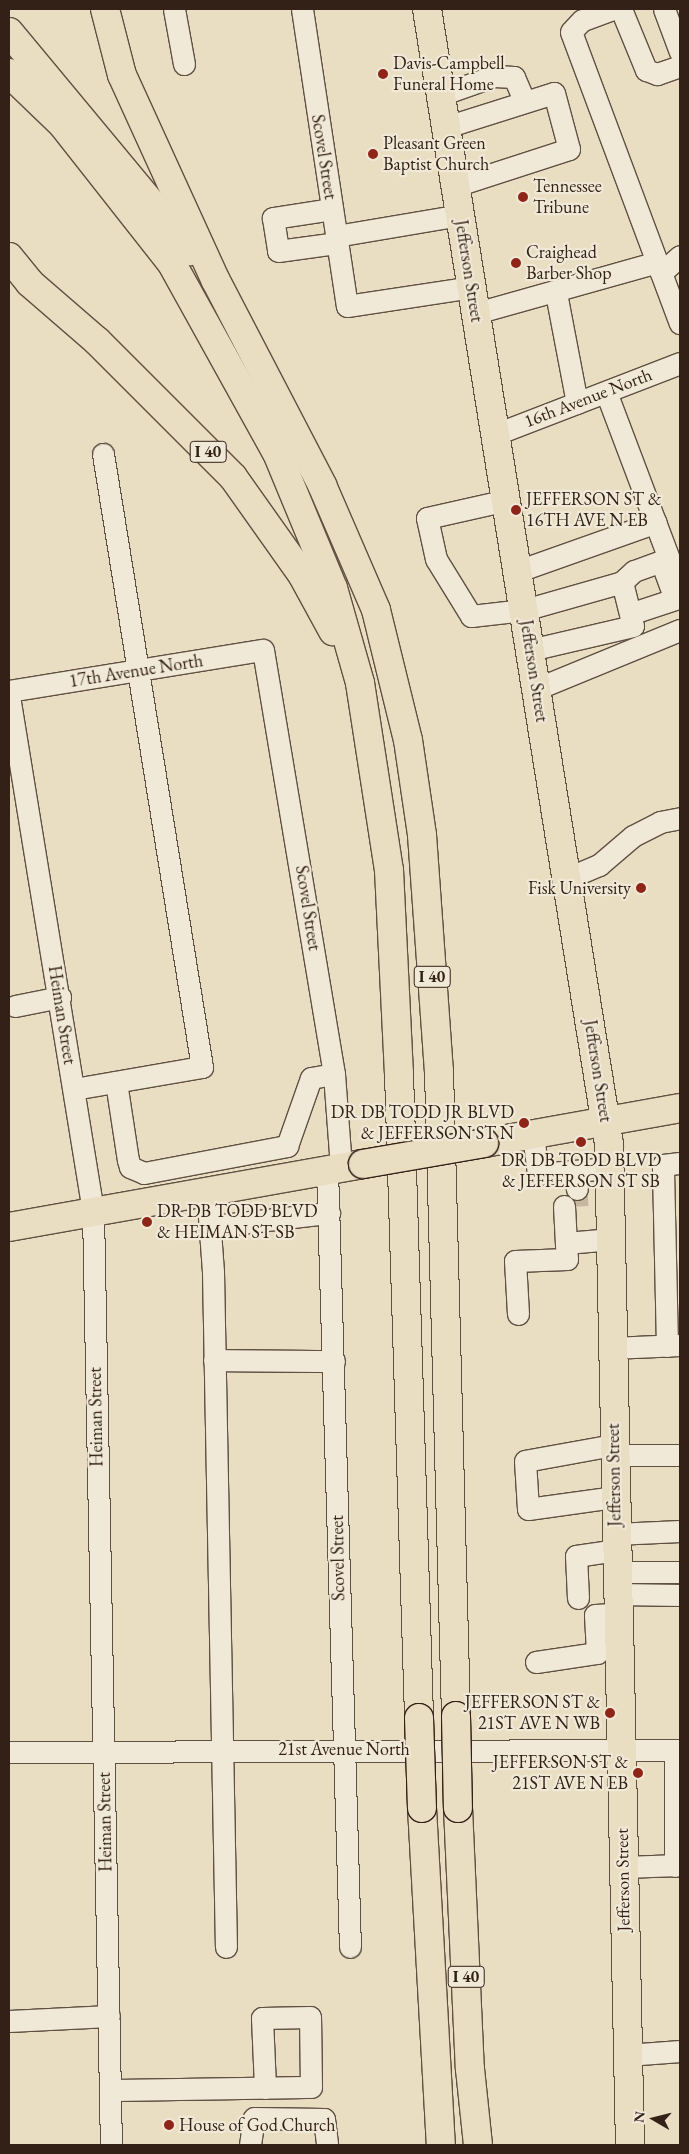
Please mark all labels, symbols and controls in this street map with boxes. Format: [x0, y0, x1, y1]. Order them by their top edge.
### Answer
place label: Davis-Campbell Funeral Home [393, 53, 505, 96]
marker: Davis-Campbell Funeral Home [377, 68, 389, 80]
street label: Scovel Street [307, 113, 341, 201]
place label: Pleasant Green Baptist Church [383, 133, 489, 176]
marker: Pleasant Green Baptist Church [367, 148, 379, 160]
place label: Tennessee Tribune [533, 176, 602, 218]
marker: Tennessee Tribune [517, 191, 529, 203]
street label: Jefferson Street [450, 218, 488, 324]
place label: Craighead Barber Shop [526, 242, 612, 284]
marker: Craighead Barber Shop [510, 257, 522, 269]
street label: 16th Avenue North [521, 364, 655, 432]
road number: I 40 [189, 438, 227, 466]
place label: JEFFERSON ST & 16TH AVE N EB [526, 489, 661, 532]
marker: JEFFERSON ST & 16TH AVE N EB [510, 504, 522, 516]
street label: Jefferson Street [515, 618, 553, 724]
street label: 17th Avenue North [68, 650, 204, 692]
street label: Scovel Street [291, 864, 325, 952]
place label: Fisk University [528, 877, 631, 899]
marker: Fisk University [635, 882, 647, 894]
street label: Heiman Street [44, 964, 80, 1066]
road number: I 40 [413, 964, 451, 990]
street label: Jefferson Street [579, 1018, 617, 1124]
place label: DR DB TODD JR BLVD & JEFFERSON ST N [331, 1102, 514, 1144]
marker: DR DB TODD JR BLVD & JEFFERSON ST N [518, 1117, 530, 1129]
marker: DR DB TODD BLVD & JEFFERSON ST SB [575, 1136, 587, 1148]
place label: DR DB TODD BLVD & JEFFERSON ST SB [501, 1150, 661, 1192]
place label: DR DB TODD BLVD & HEIMAN ST SB [157, 1201, 318, 1244]
marker: DR DB TODD BLVD & HEIMAN ST SB [141, 1216, 153, 1228]
street label: Heiman Street [84, 1367, 108, 1467]
street label: Jefferson Street [602, 1423, 626, 1527]
street label: Scovel Street [326, 1515, 350, 1601]
place label: JEFFERSON ST & 21ST AVE N WB [465, 1692, 600, 1735]
marker: JEFFERSON ST & 21ST AVE N WB [604, 1707, 616, 1719]
street label: 21st Avenue North [278, 1738, 410, 1760]
place label: JEFFERSON ST & 21ST AVE N EB [493, 1752, 628, 1795]
marker: JEFFERSON ST & 21ST AVE N EB [632, 1767, 644, 1779]
street label: Heiman Street [93, 1772, 117, 1872]
street label: Jefferson Street [611, 1828, 635, 1932]
road number: I 40 [447, 1964, 485, 1990]
north arrow [629, 2094, 679, 2144]
text: N [629, 2110, 649, 2124]
place label: House of God Church [179, 2114, 336, 2136]
marker: House of God Church [163, 2119, 175, 2131]

